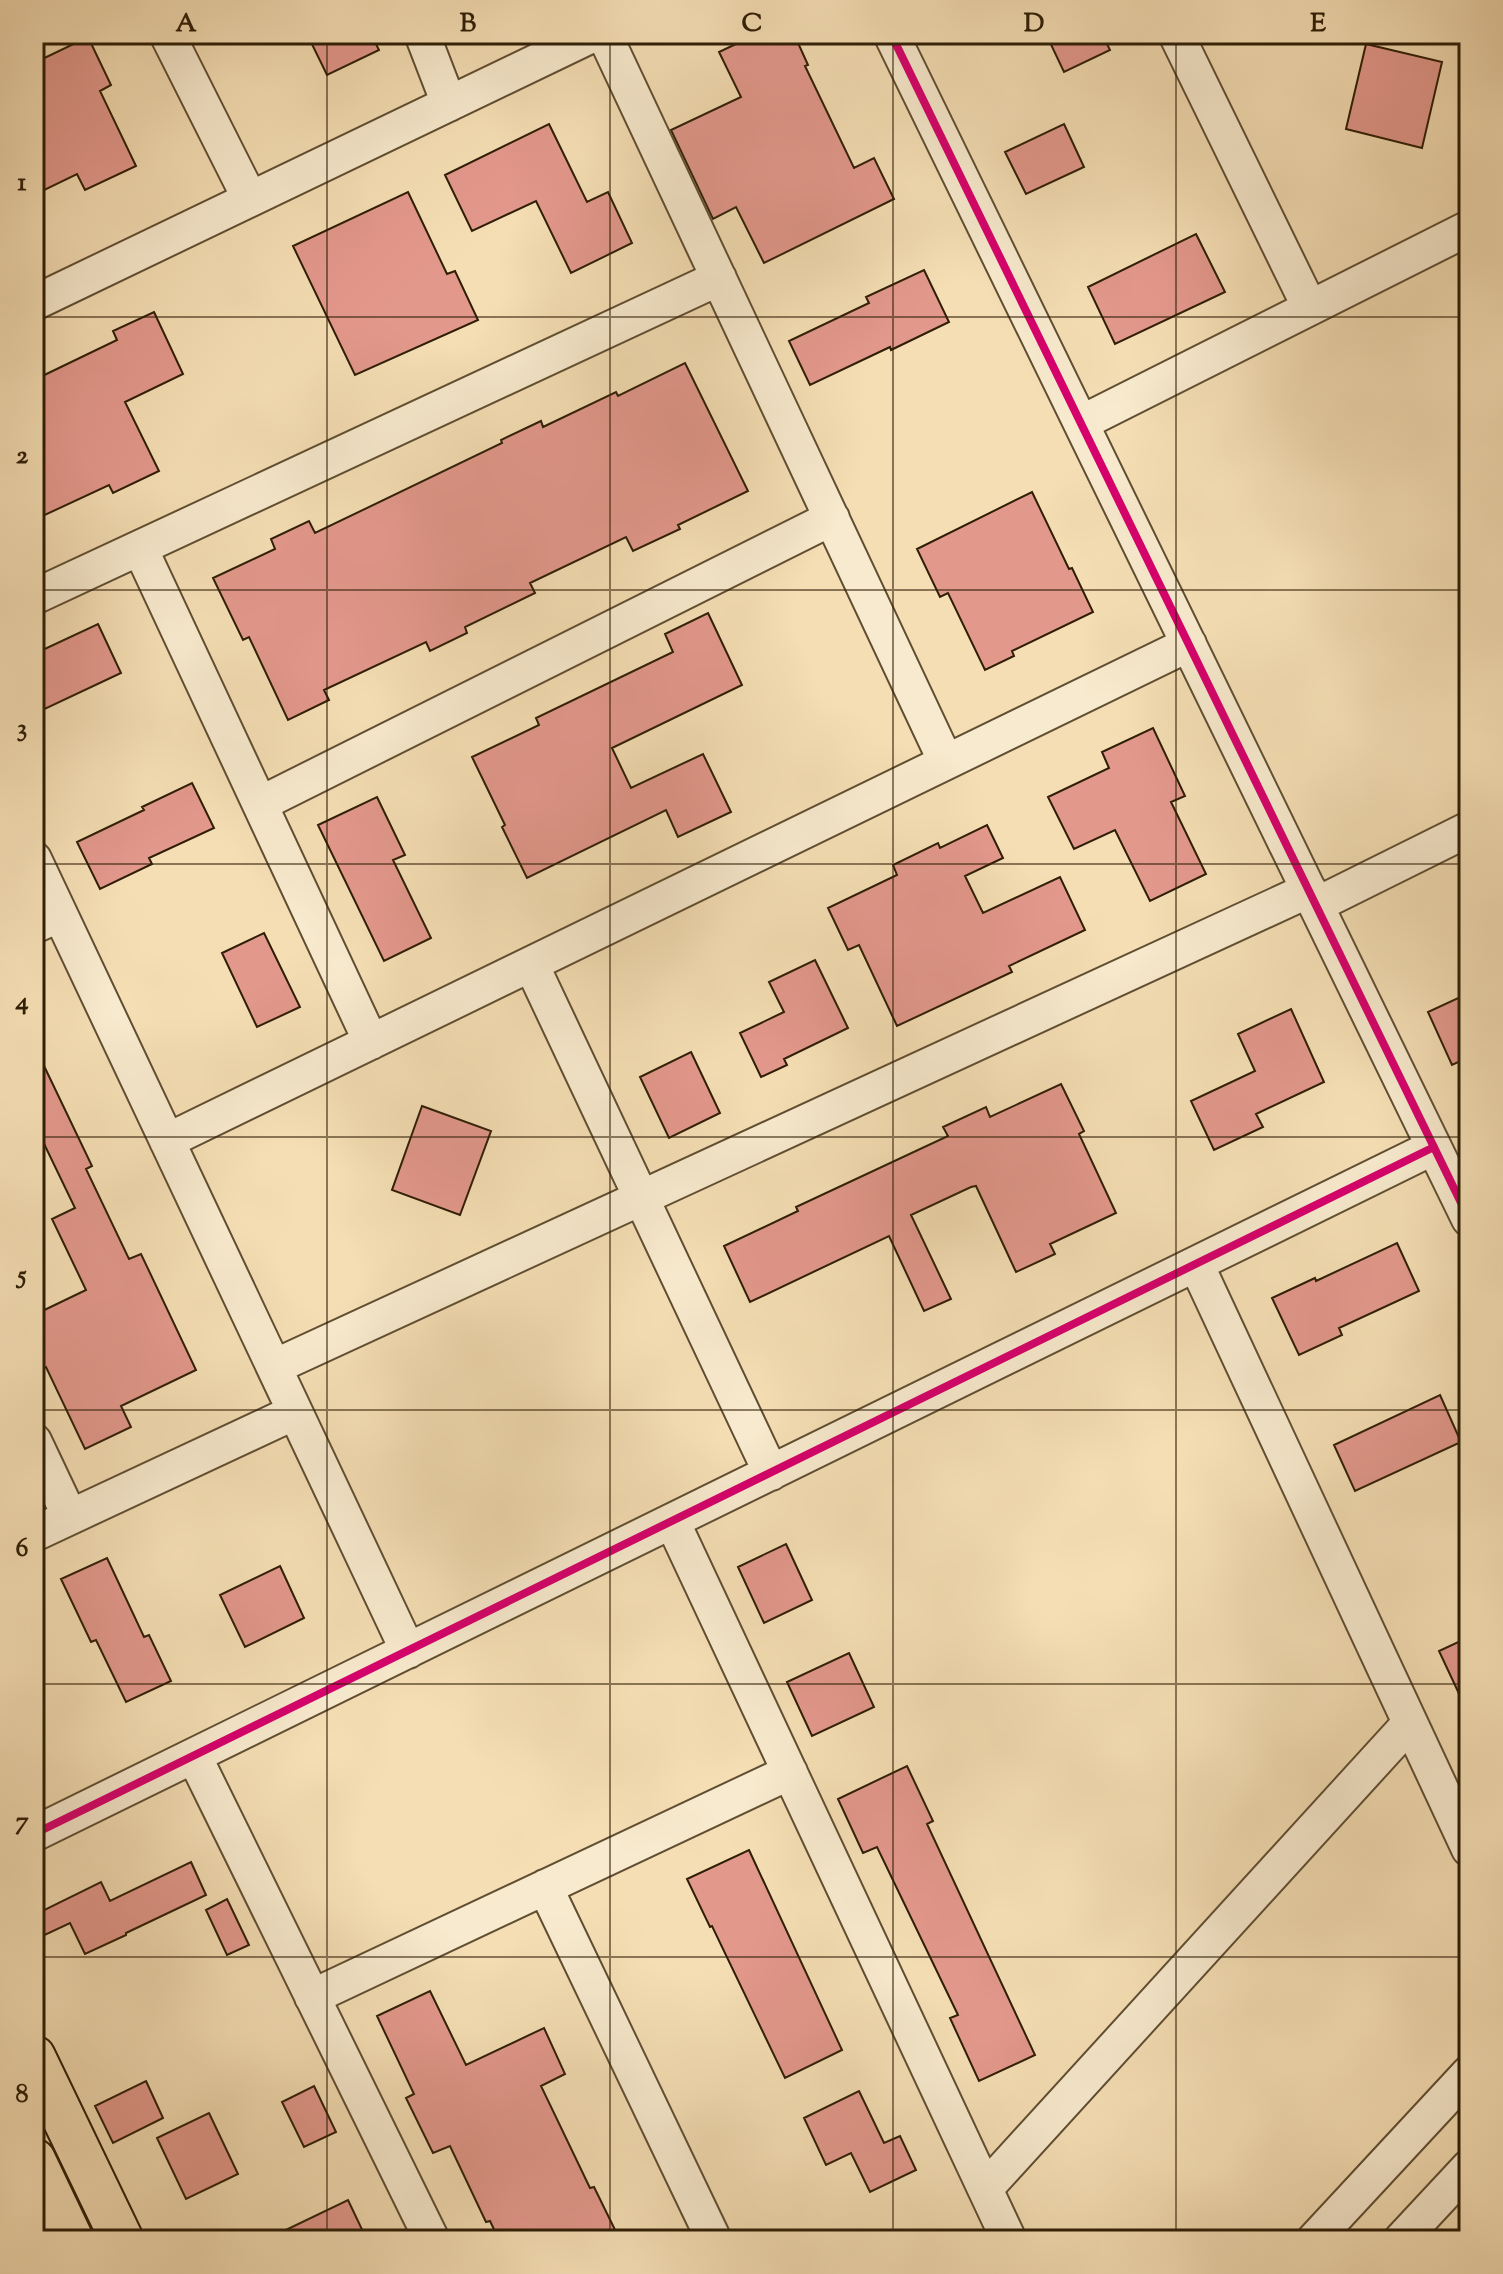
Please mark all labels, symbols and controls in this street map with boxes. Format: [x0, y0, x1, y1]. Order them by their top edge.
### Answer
text: A [175, 6, 197, 43]
text: B [460, 6, 477, 43]
text: C [742, 6, 762, 43]
text: D [1024, 6, 1044, 43]
text: E [1310, 6, 1326, 43]
text: 1 [18, 165, 27, 202]
text: 2 [16, 438, 29, 475]
text: 3 [17, 711, 27, 748]
text: 4 [14, 984, 29, 1021]
text: 5 [16, 1258, 27, 1295]
text: 6 [16, 1531, 29, 1568]
text: 7 [15, 1804, 29, 1841]
text: 8 [15, 2077, 29, 2114]

